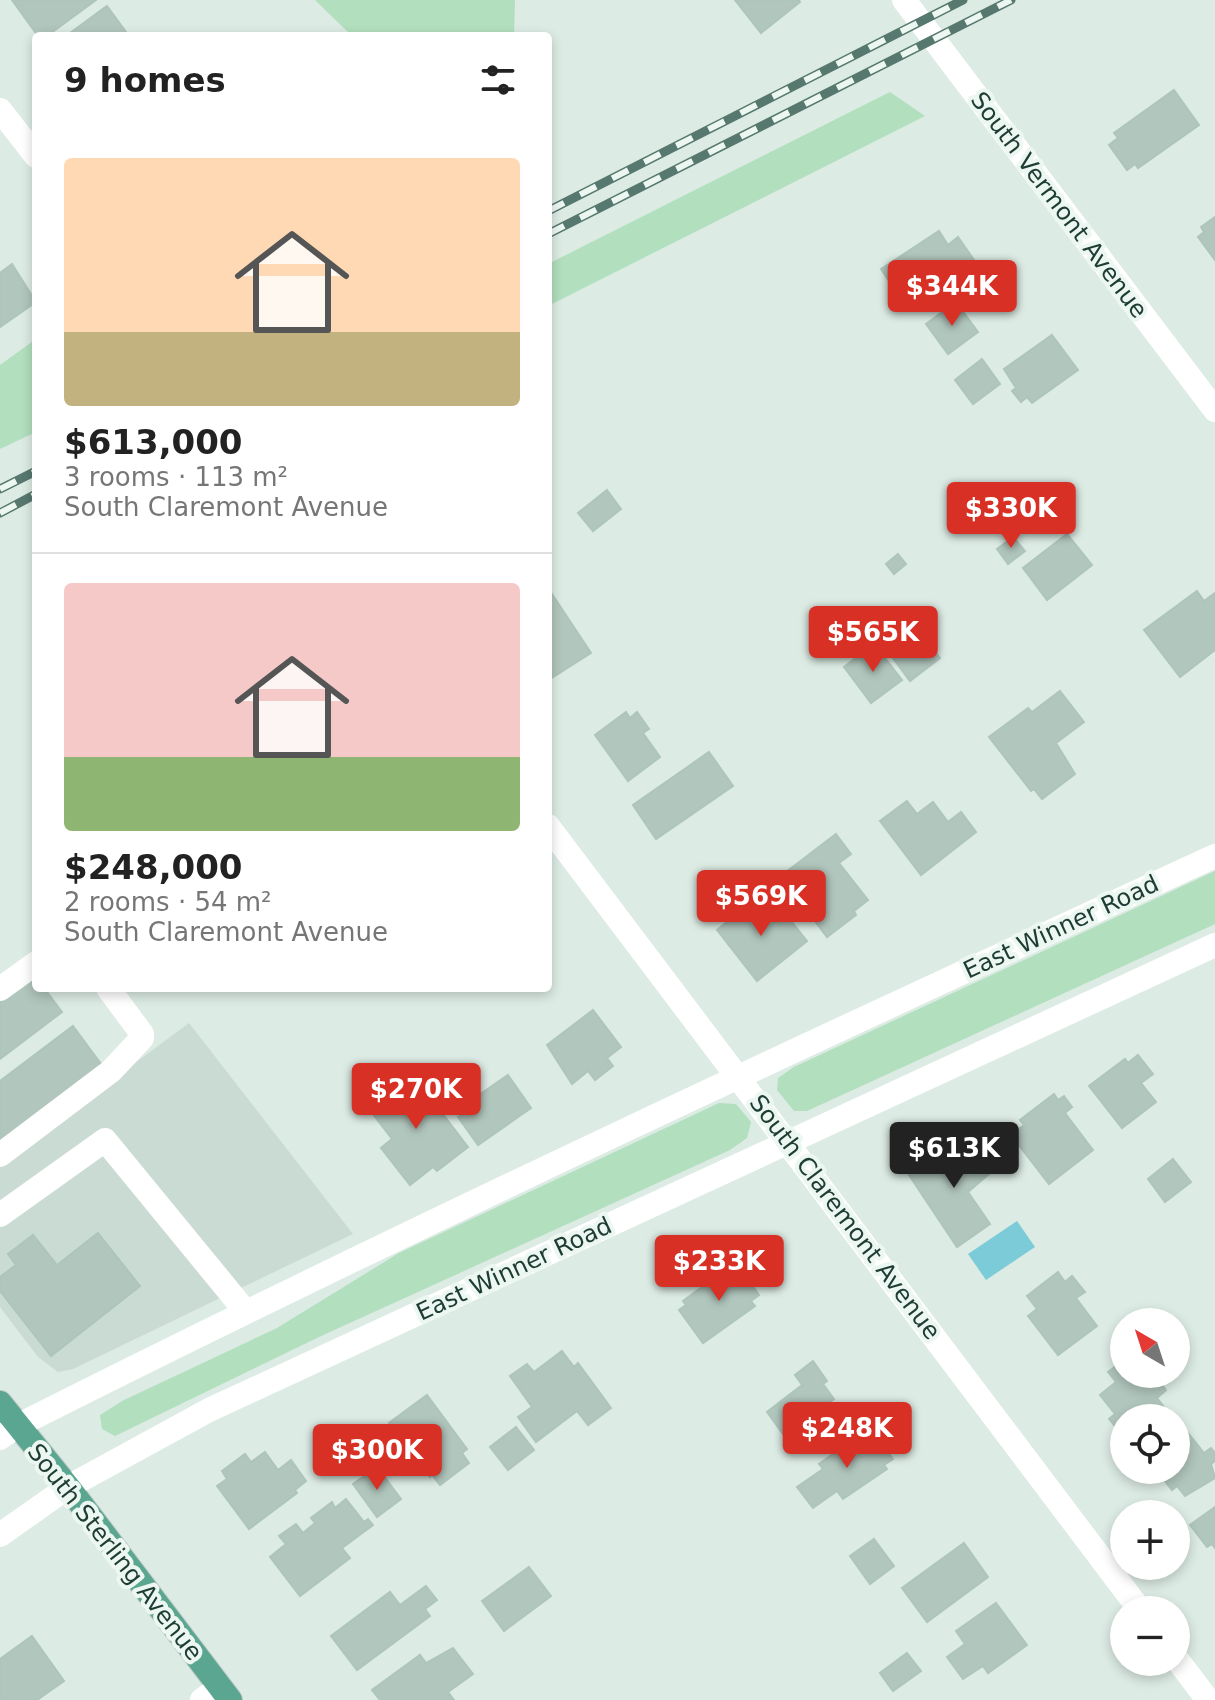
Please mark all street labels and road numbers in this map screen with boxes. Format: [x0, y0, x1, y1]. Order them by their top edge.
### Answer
street label: South Vermont Avenue [965, 87, 1153, 323]
street label: East Winner Road [959, 869, 1163, 985]
street label: South Claremont Avenue [744, 1089, 946, 1345]
street label: East Winner Road [412, 1211, 616, 1327]
street label: South Sterling Avenue [22, 1438, 208, 1666]

